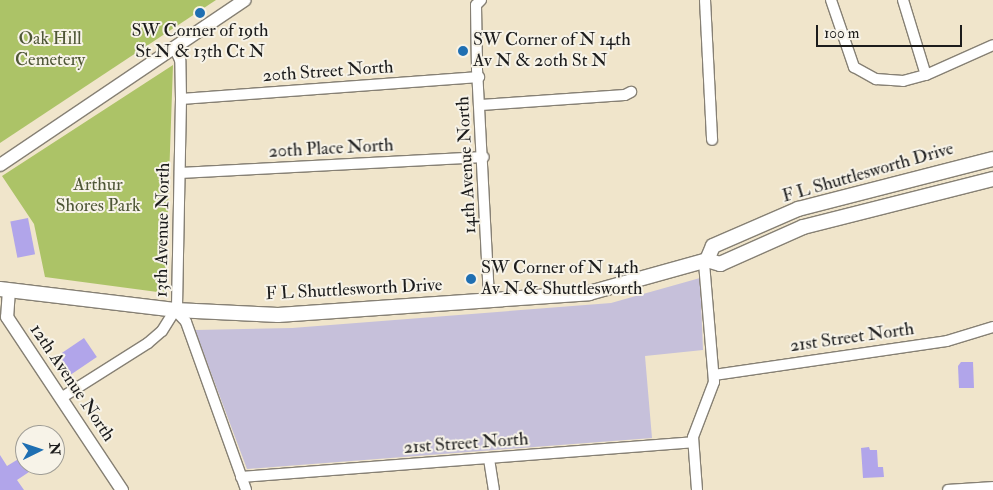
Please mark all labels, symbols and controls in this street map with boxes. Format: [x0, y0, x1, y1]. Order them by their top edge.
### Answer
marker: SW Corner of 19th St N & 13th Ct N [194, 7, 206, 19]
scale bar [818, 15, 964, 47]
place label: SW Corner of 19th St N & 13th Ct N [131, 21, 269, 64]
text: 100 m [824, 24, 859, 43]
park label: Oak Hill Cemetery [15, 29, 85, 72]
place label: SW Corner of N 14th Av N & 20th St N [473, 30, 631, 72]
marker: SW Corner of N 14th Av N & 20th St N [457, 45, 469, 57]
street label: 20th Street North [262, 57, 394, 87]
street label: 14th Avenue North [453, 96, 481, 234]
street label: 20th Place North [268, 135, 394, 163]
street label: F L Shuttlesworth Drive [780, 138, 956, 208]
street label: 13th Avenue North [151, 163, 175, 297]
park label: Arthur Shores Park [55, 175, 141, 218]
place label: SW Corner of N 14th Av N & Shuttlesworth [481, 258, 642, 300]
marker: SW Corner of N 14th Av N & Shuttlesworth [465, 273, 477, 285]
street label: F L Shuttlesworth Drive [265, 275, 443, 305]
street label: 21st Street North [789, 319, 915, 357]
street label: 12th Avenue North [25, 320, 119, 446]
north arrow [15, 425, 65, 475]
street label: 21st Street North [403, 429, 529, 459]
text: N [46, 442, 63, 456]

